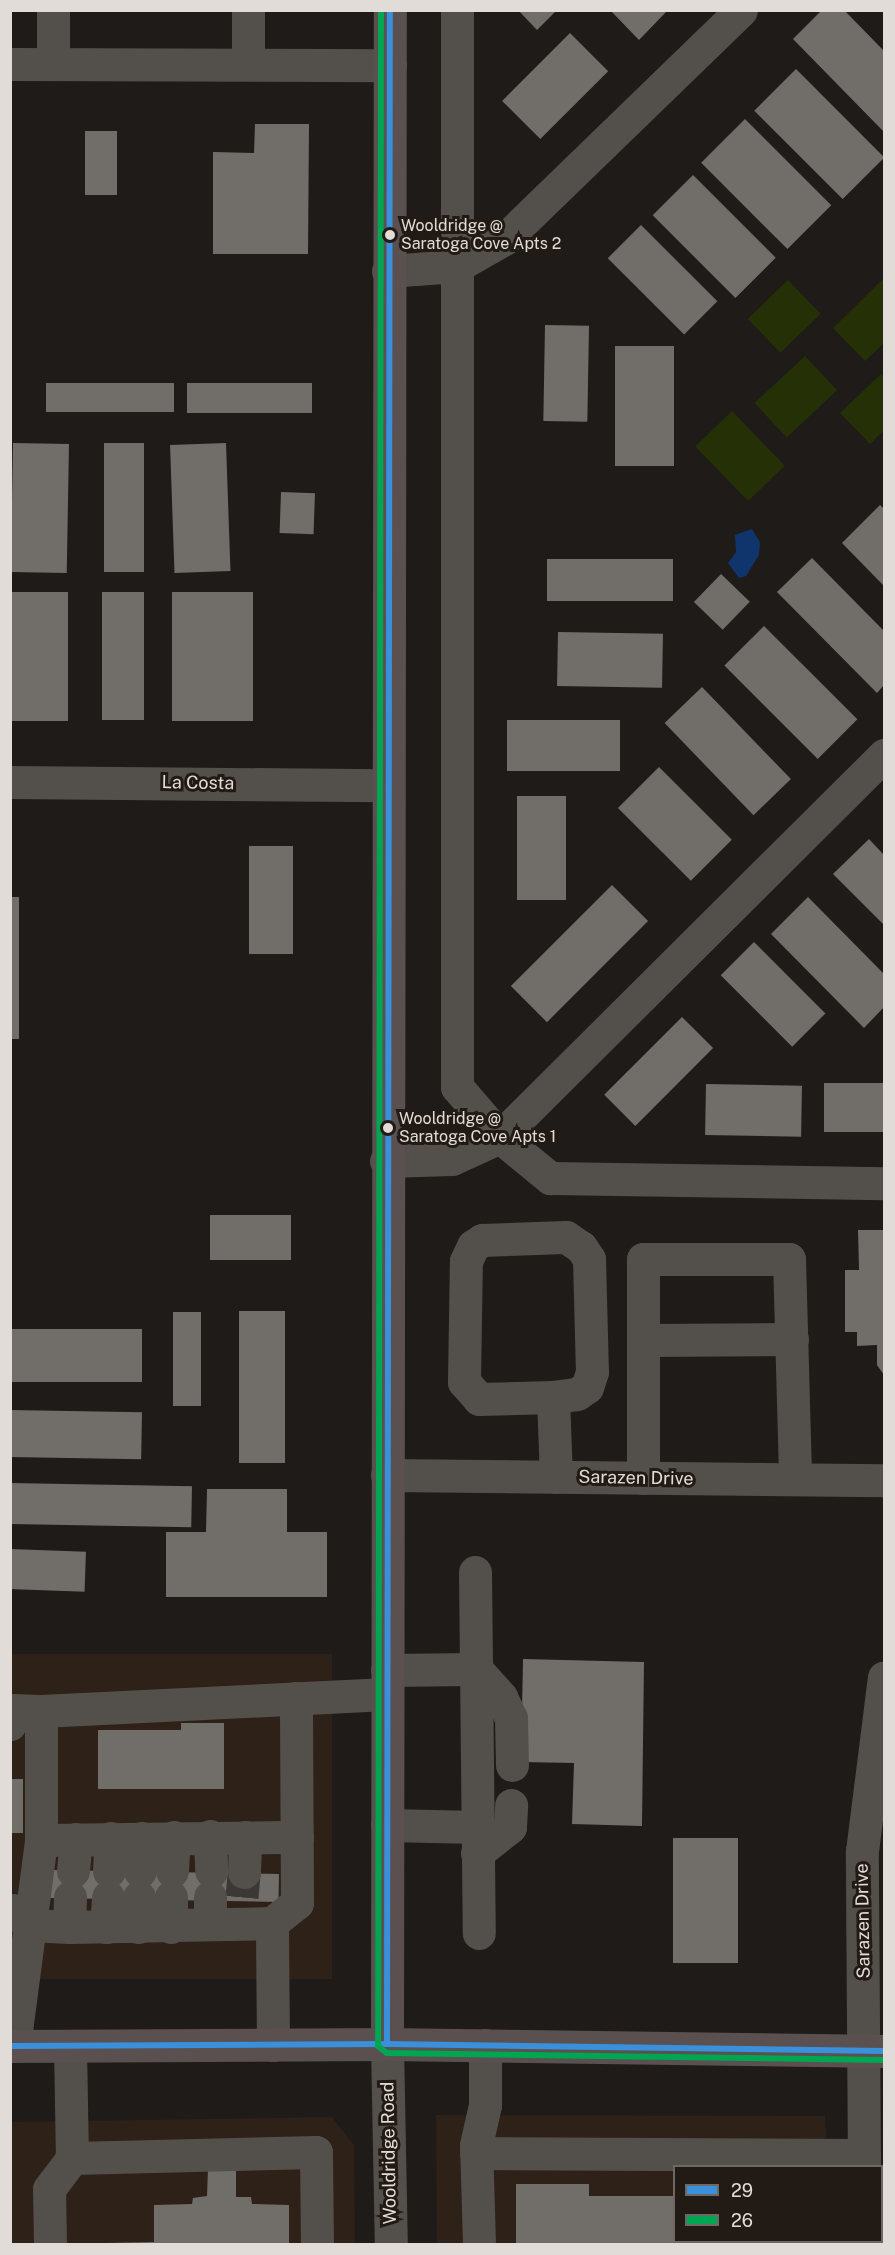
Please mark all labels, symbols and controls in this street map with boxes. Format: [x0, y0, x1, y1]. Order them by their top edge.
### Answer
place label: Wooldridge @ Saratoga Cove Apts 2 [401, 216, 561, 254]
marker: Wooldridge @ Saratoga Cove Apts 2 [384, 229, 396, 241]
street label: La Costa [161, 772, 235, 794]
place label: Wooldridge @ Saratoga Cove Apts 1 [399, 1109, 556, 1147]
marker: Wooldridge @ Saratoga Cove Apts 1 [382, 1122, 394, 1134]
street label: Sarazen Drive [578, 1466, 694, 1490]
street label: Sarazen Drive [851, 1863, 875, 1979]
street label: Wooldridge Road [377, 2081, 401, 2225]
legend [673, 2165, 883, 2243]
text: 29 [731, 2180, 753, 2201]
text: 26 [731, 2210, 753, 2231]

